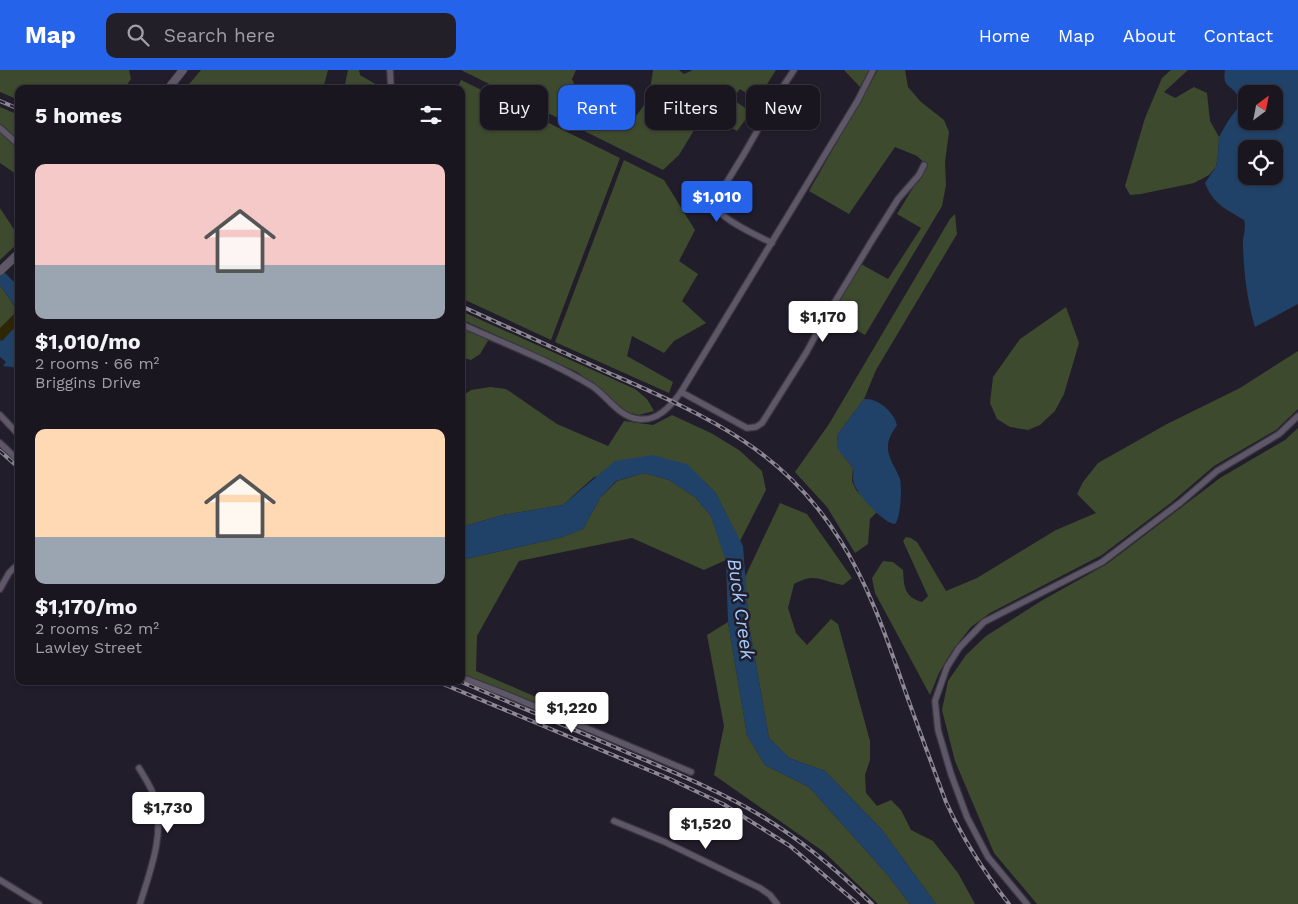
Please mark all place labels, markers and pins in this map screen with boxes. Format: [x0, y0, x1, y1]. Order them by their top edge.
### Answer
pin: $1,010 [676, 180, 758, 223]
pin: $1,170 [782, 300, 864, 343]
pin: $1,220 [531, 692, 613, 734]
pin: $1,730 [127, 792, 209, 834]
pin: $1,520 [665, 808, 747, 850]

